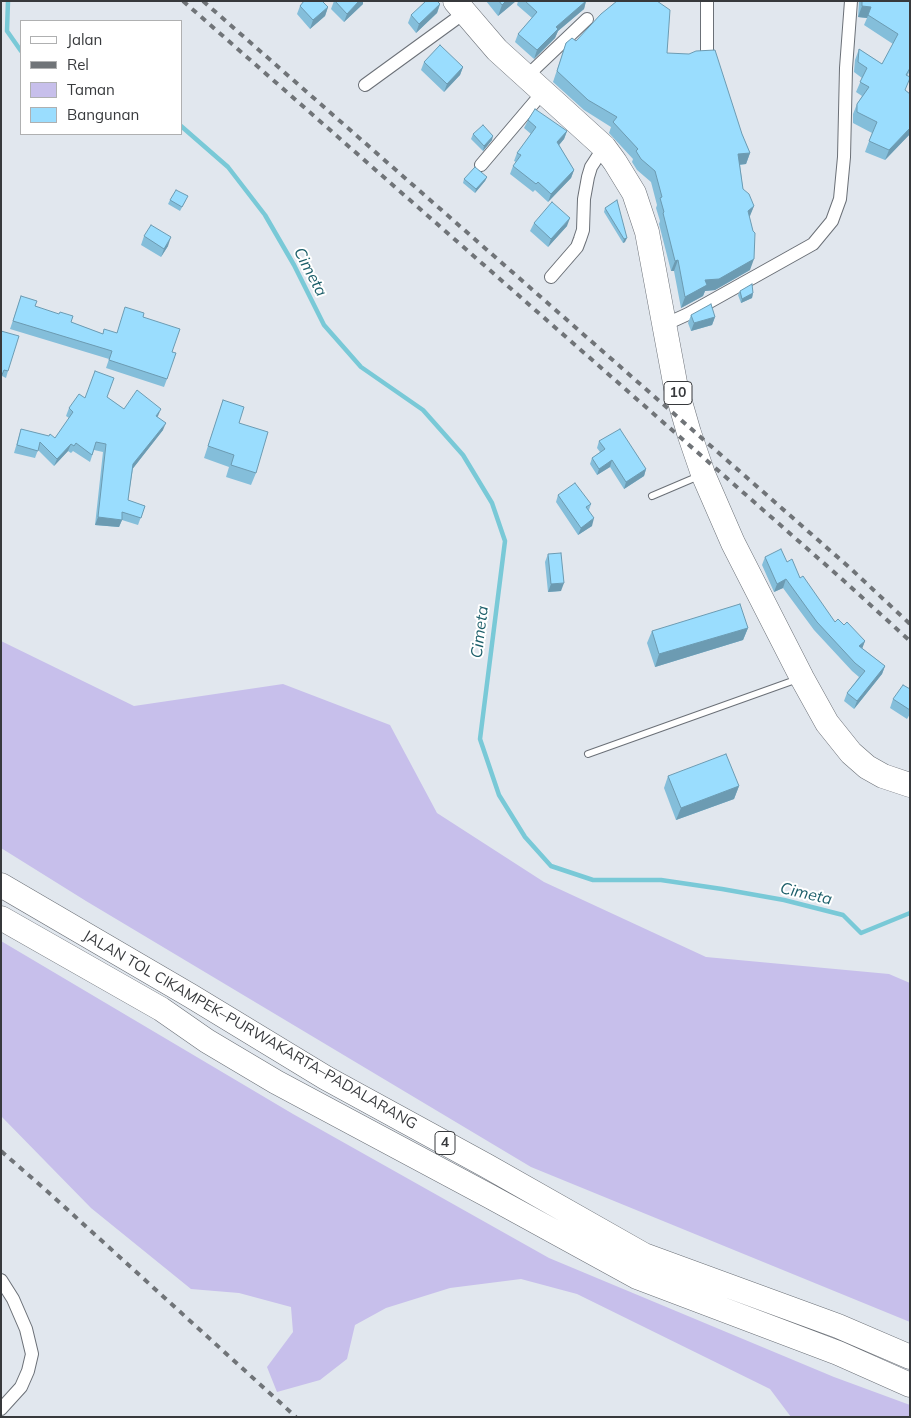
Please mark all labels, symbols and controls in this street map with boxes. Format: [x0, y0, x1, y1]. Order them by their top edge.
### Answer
legend [20, 20, 182, 135]
text: Jalan [67, 30, 102, 49]
text: Rel [67, 55, 89, 74]
text: Taman [67, 80, 115, 99]
text: Bangunan [67, 105, 139, 124]
water label: Cimeta [289, 244, 331, 300]
road number: 10 [664, 382, 692, 404]
water label: Cimeta [467, 605, 493, 659]
water label: Cimeta [778, 879, 834, 909]
street label: JALAN TOL CIKAMPEK–PURWAKARTA–PADALARANG [80, 927, 420, 1133]
road number: 4 [435, 1132, 455, 1154]

